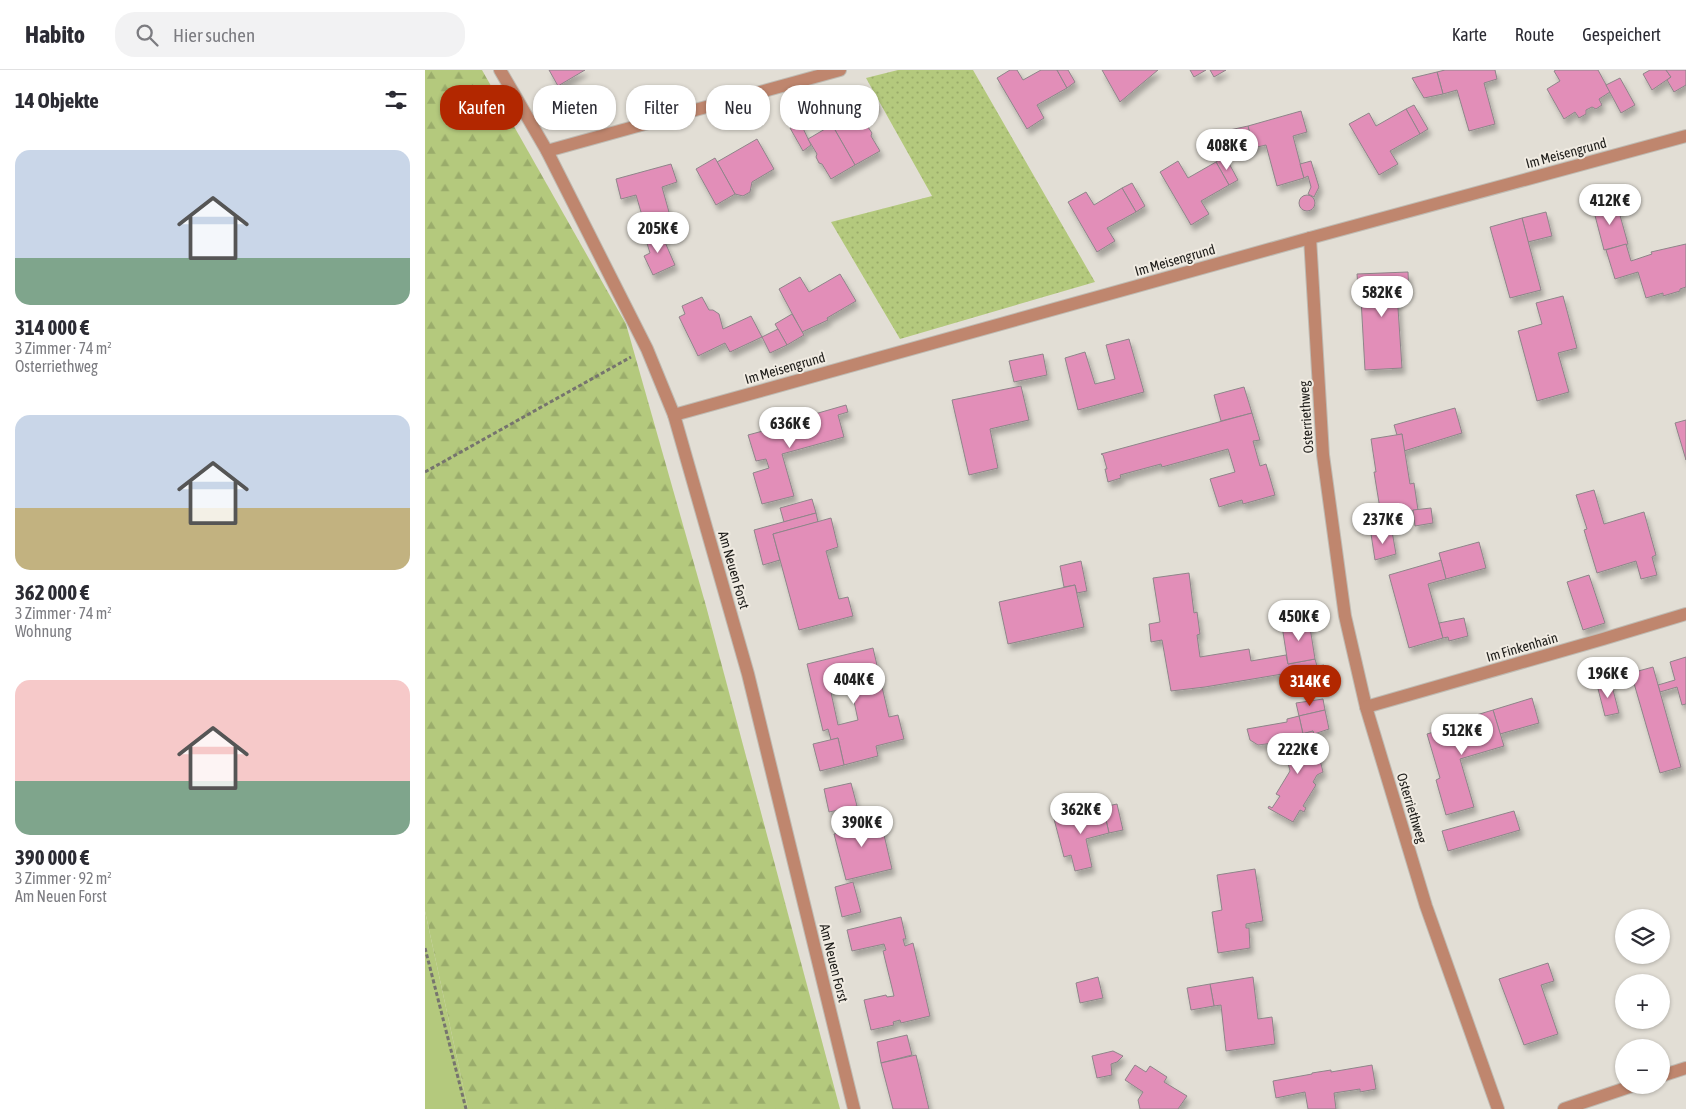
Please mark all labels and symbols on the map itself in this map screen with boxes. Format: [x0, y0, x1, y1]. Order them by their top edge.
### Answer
pin: 408K € [1186, 128, 1268, 171]
street label: Im Meisengrund [1524, 135, 1608, 171]
pin: 412K € [1569, 184, 1651, 226]
pin: 205K € [617, 212, 699, 254]
street label: Im Meisengrund [1133, 241, 1217, 279]
pin: 582K € [1341, 276, 1423, 318]
street label: Im Meisengrund [743, 349, 827, 387]
street label: Osterriethweg [1295, 380, 1317, 454]
pin: 636K € [749, 406, 831, 449]
pin: 237K € [1342, 502, 1424, 545]
street label: Am Neuen Forst [715, 529, 753, 611]
pin: 450K € [1258, 600, 1340, 642]
street label: Im Finkenhain [1484, 629, 1560, 665]
pin: 196K € [1567, 656, 1649, 699]
pin: 404K € [813, 662, 895, 705]
pin: 314K € [1269, 664, 1351, 707]
pin: 512K € [1421, 714, 1503, 756]
pin: 222K € [1257, 732, 1339, 775]
street label: Osterriethweg [1394, 771, 1430, 845]
pin: 362K € [1040, 792, 1122, 835]
pin: 390K € [821, 806, 903, 848]
street label: Am Neuen Forst [817, 922, 851, 1004]

